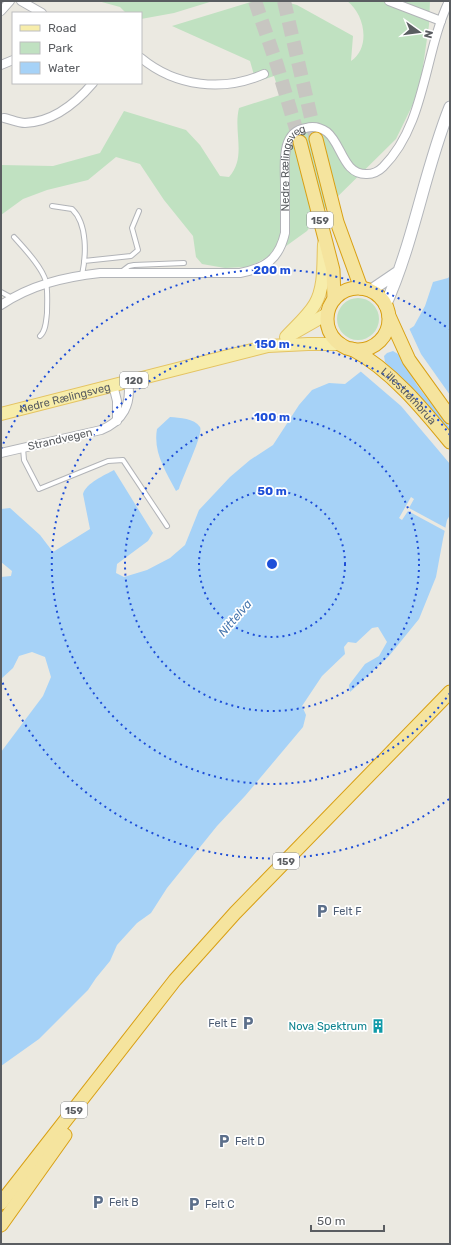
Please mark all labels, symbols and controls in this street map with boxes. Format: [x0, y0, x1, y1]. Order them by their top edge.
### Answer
legend [12, 12, 142, 84]
north arrow [399, 12, 439, 52]
text: Road [48, 21, 76, 35]
text: N [421, 29, 435, 40]
text: Park [48, 41, 74, 55]
text: Water [48, 61, 80, 75]
street label: Nedre Rælingsveg [279, 122, 307, 211]
road number: 159 [307, 212, 333, 228]
text: 200 m [253, 263, 291, 277]
text: 150 m [254, 337, 290, 351]
street label: Lillestrømbrua [378, 365, 439, 427]
road number: 120 [120, 372, 148, 388]
street label: Nedre Rælingsveg [18, 380, 112, 416]
text: 100 m [254, 410, 290, 424]
street label: Strandvegen [27, 426, 94, 453]
text: 50 m [257, 484, 287, 498]
centre of rings [265, 557, 279, 571]
water label: Nittelva [215, 597, 255, 639]
road number: 159 [273, 853, 299, 869]
parking icon: Felt F [314, 903, 330, 919]
place label: Felt F [333, 905, 362, 918]
parking icon: Felt E [240, 1015, 256, 1031]
place label: Felt E [208, 1017, 237, 1030]
building icon: Nova Spektrum [370, 1018, 386, 1034]
place label: Nova Spektrum [288, 1020, 367, 1033]
road number: 159 [61, 1102, 87, 1118]
parking icon: Felt D [216, 1133, 232, 1149]
place label: Felt D [235, 1135, 265, 1148]
parking icon: Felt B [90, 1194, 106, 1210]
place label: Felt B [109, 1196, 138, 1209]
parking icon: Felt C [186, 1196, 202, 1212]
place label: Felt C [205, 1198, 234, 1211]
scale bar [311, 1207, 384, 1233]
text: 50 m [317, 1214, 345, 1228]

